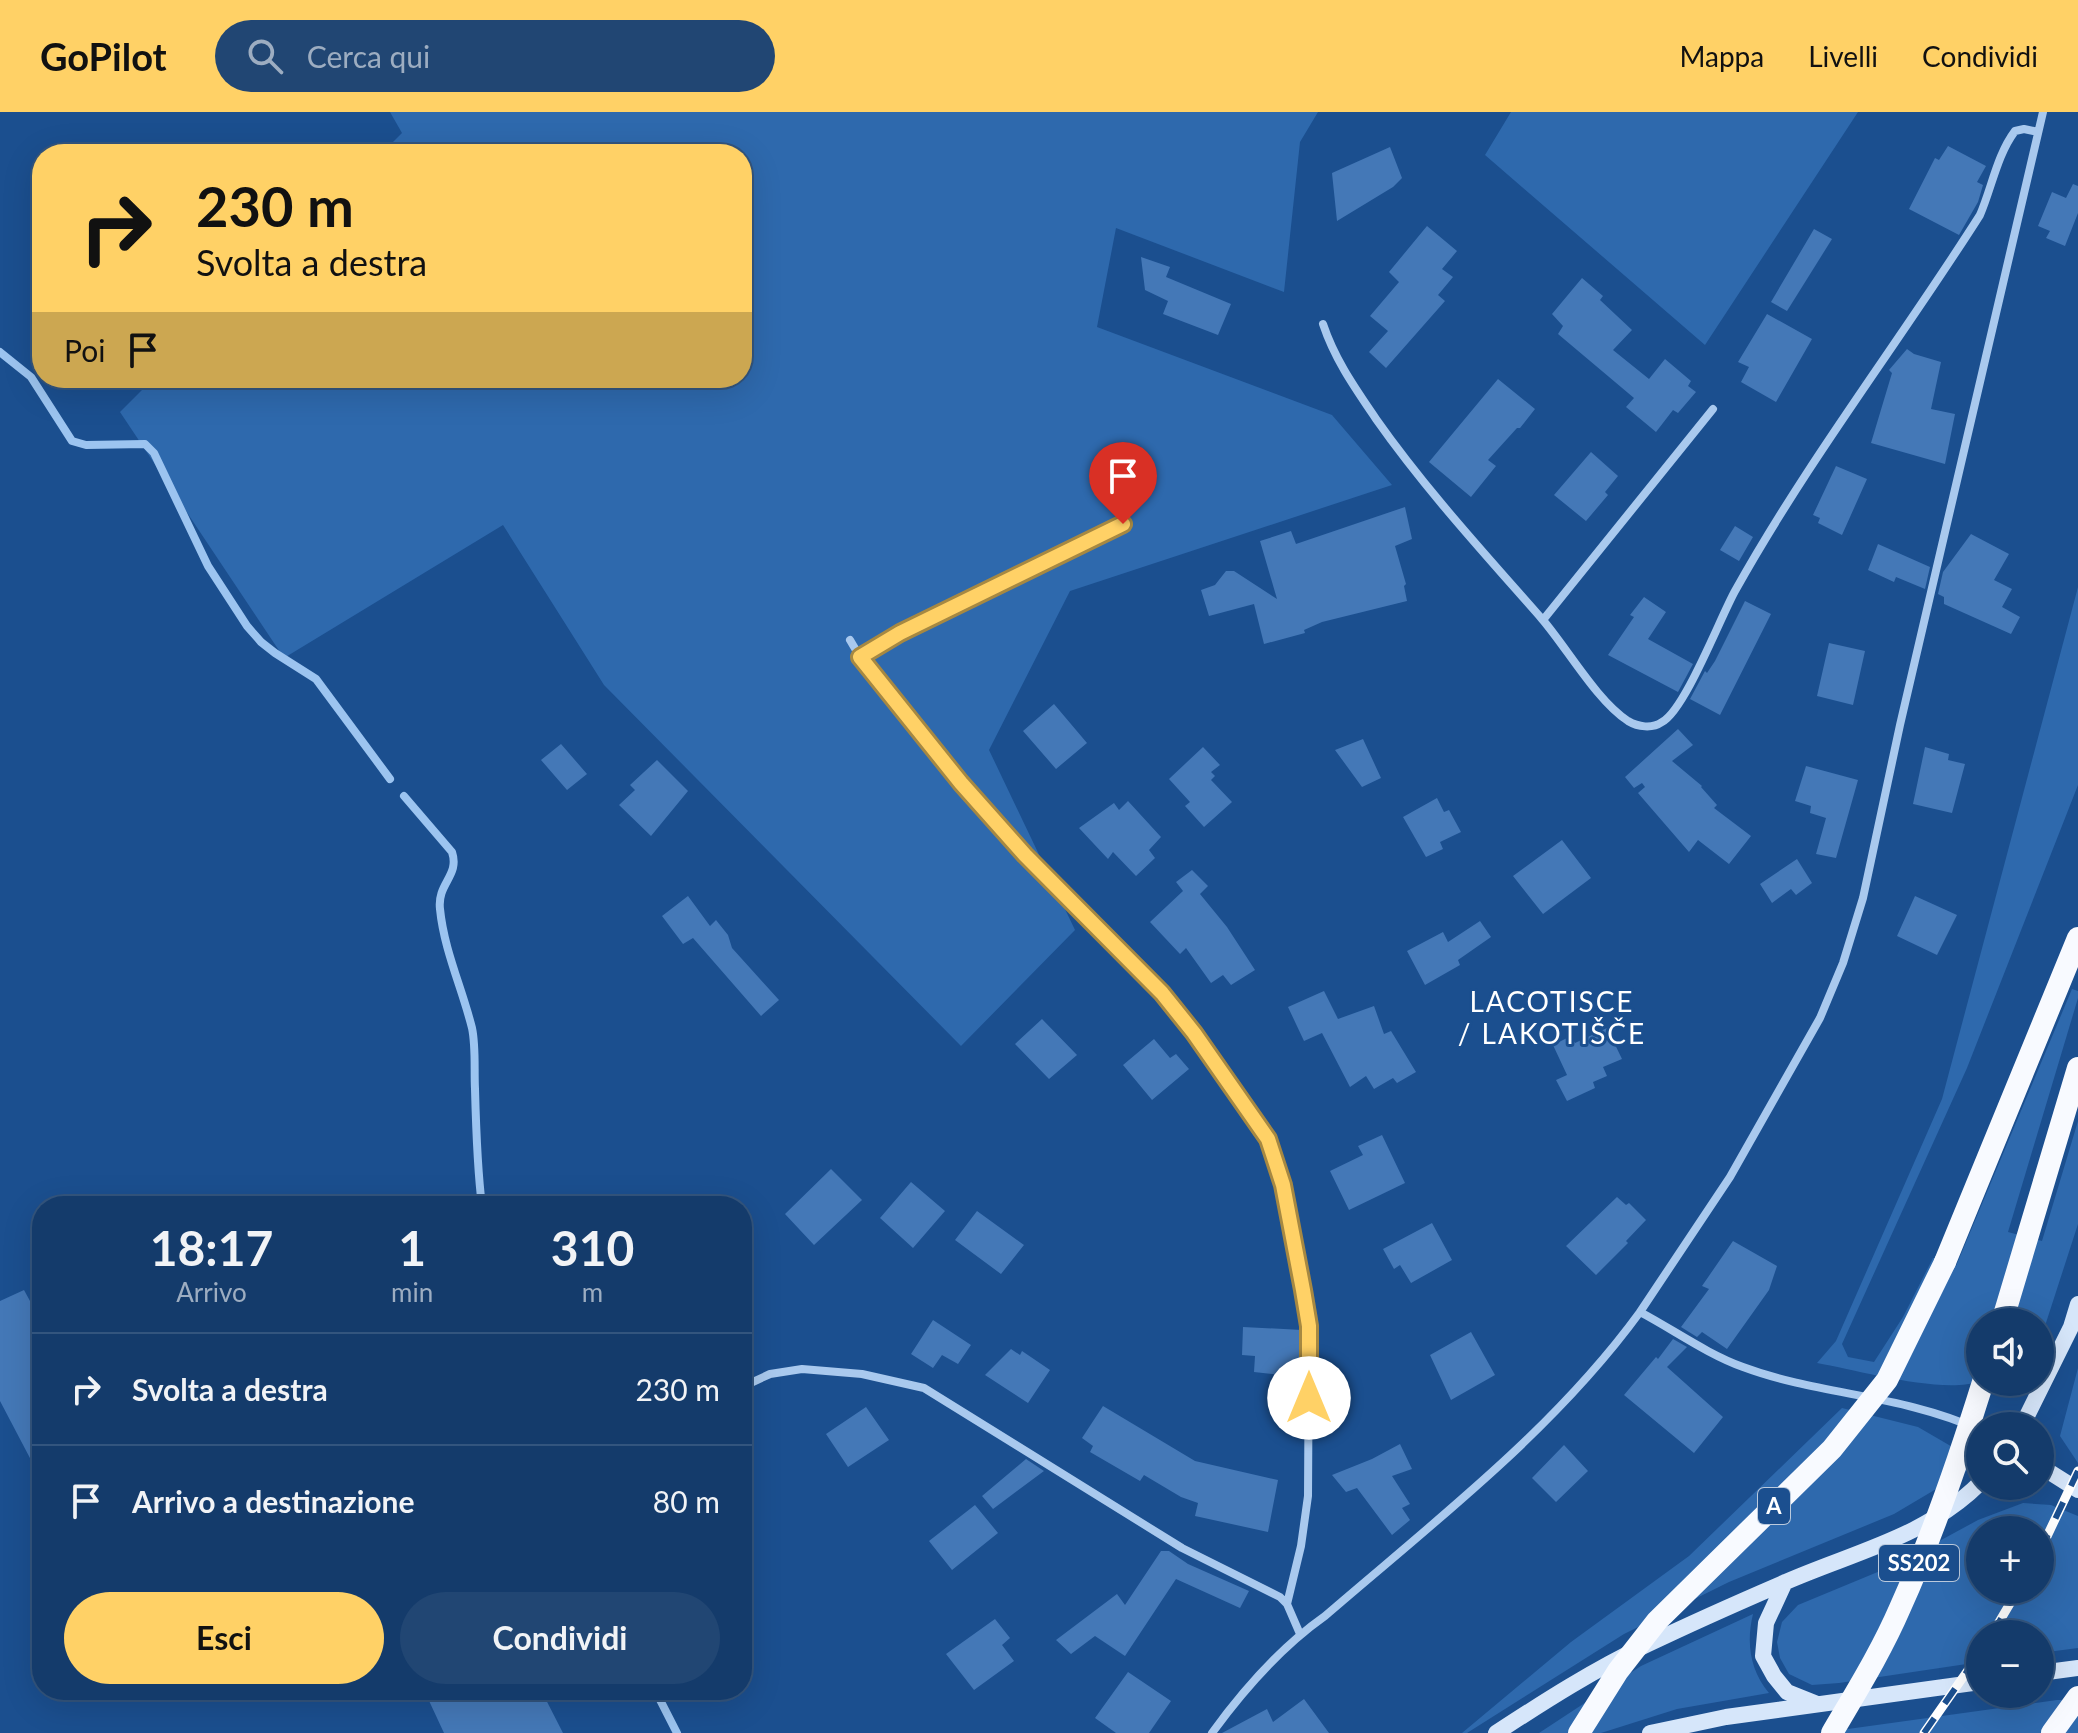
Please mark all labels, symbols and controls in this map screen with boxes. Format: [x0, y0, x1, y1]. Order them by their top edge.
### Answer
search box [215, 20, 775, 92]
text: GoPilot [40, 33, 167, 79]
icon: search [243, 34, 287, 78]
text: Cerca qui [307, 38, 430, 74]
text: Mappa [1679, 39, 1764, 73]
text: Livelli [1808, 39, 1878, 73]
text: Condividi [1922, 39, 2038, 73]
text: 230 m [196, 172, 354, 239]
icon: right [64, 176, 168, 280]
text: Svolta a destra [196, 240, 427, 284]
icon: arrive [121, 328, 165, 372]
text: Poi [64, 332, 105, 368]
pin [1089, 442, 1157, 524]
icon: arrive [1101, 454, 1145, 498]
district label: LACOTISCE / LAKOTIŠČE [1458, 984, 1646, 1050]
text: 18:17 [150, 1219, 273, 1276]
text: 1 [398, 1219, 426, 1276]
text: 310 [551, 1219, 634, 1276]
text: Arrivo [176, 1276, 247, 1308]
text: min [391, 1276, 433, 1308]
text: m [582, 1276, 603, 1308]
map controls [1966, 1308, 2054, 1708]
button: sound [1966, 1308, 2054, 1396]
position arrow [1267, 1356, 1351, 1440]
icon: right [64, 1367, 108, 1411]
text: Svolta a destra [132, 1371, 328, 1407]
text: 230 m [635, 1371, 720, 1407]
button: search [1966, 1412, 2054, 1500]
icon: arrive [64, 1479, 108, 1523]
text: Arrivo a destinazione [132, 1483, 414, 1519]
text: 80 m [653, 1483, 720, 1519]
road number: A [1758, 1488, 1790, 1524]
button: + [1966, 1516, 2054, 1604]
road number: SS202 [1879, 1545, 1959, 1581]
button: Esci [64, 1592, 384, 1684]
button: Condividi [400, 1592, 720, 1684]
button: − [1966, 1620, 2054, 1708]

